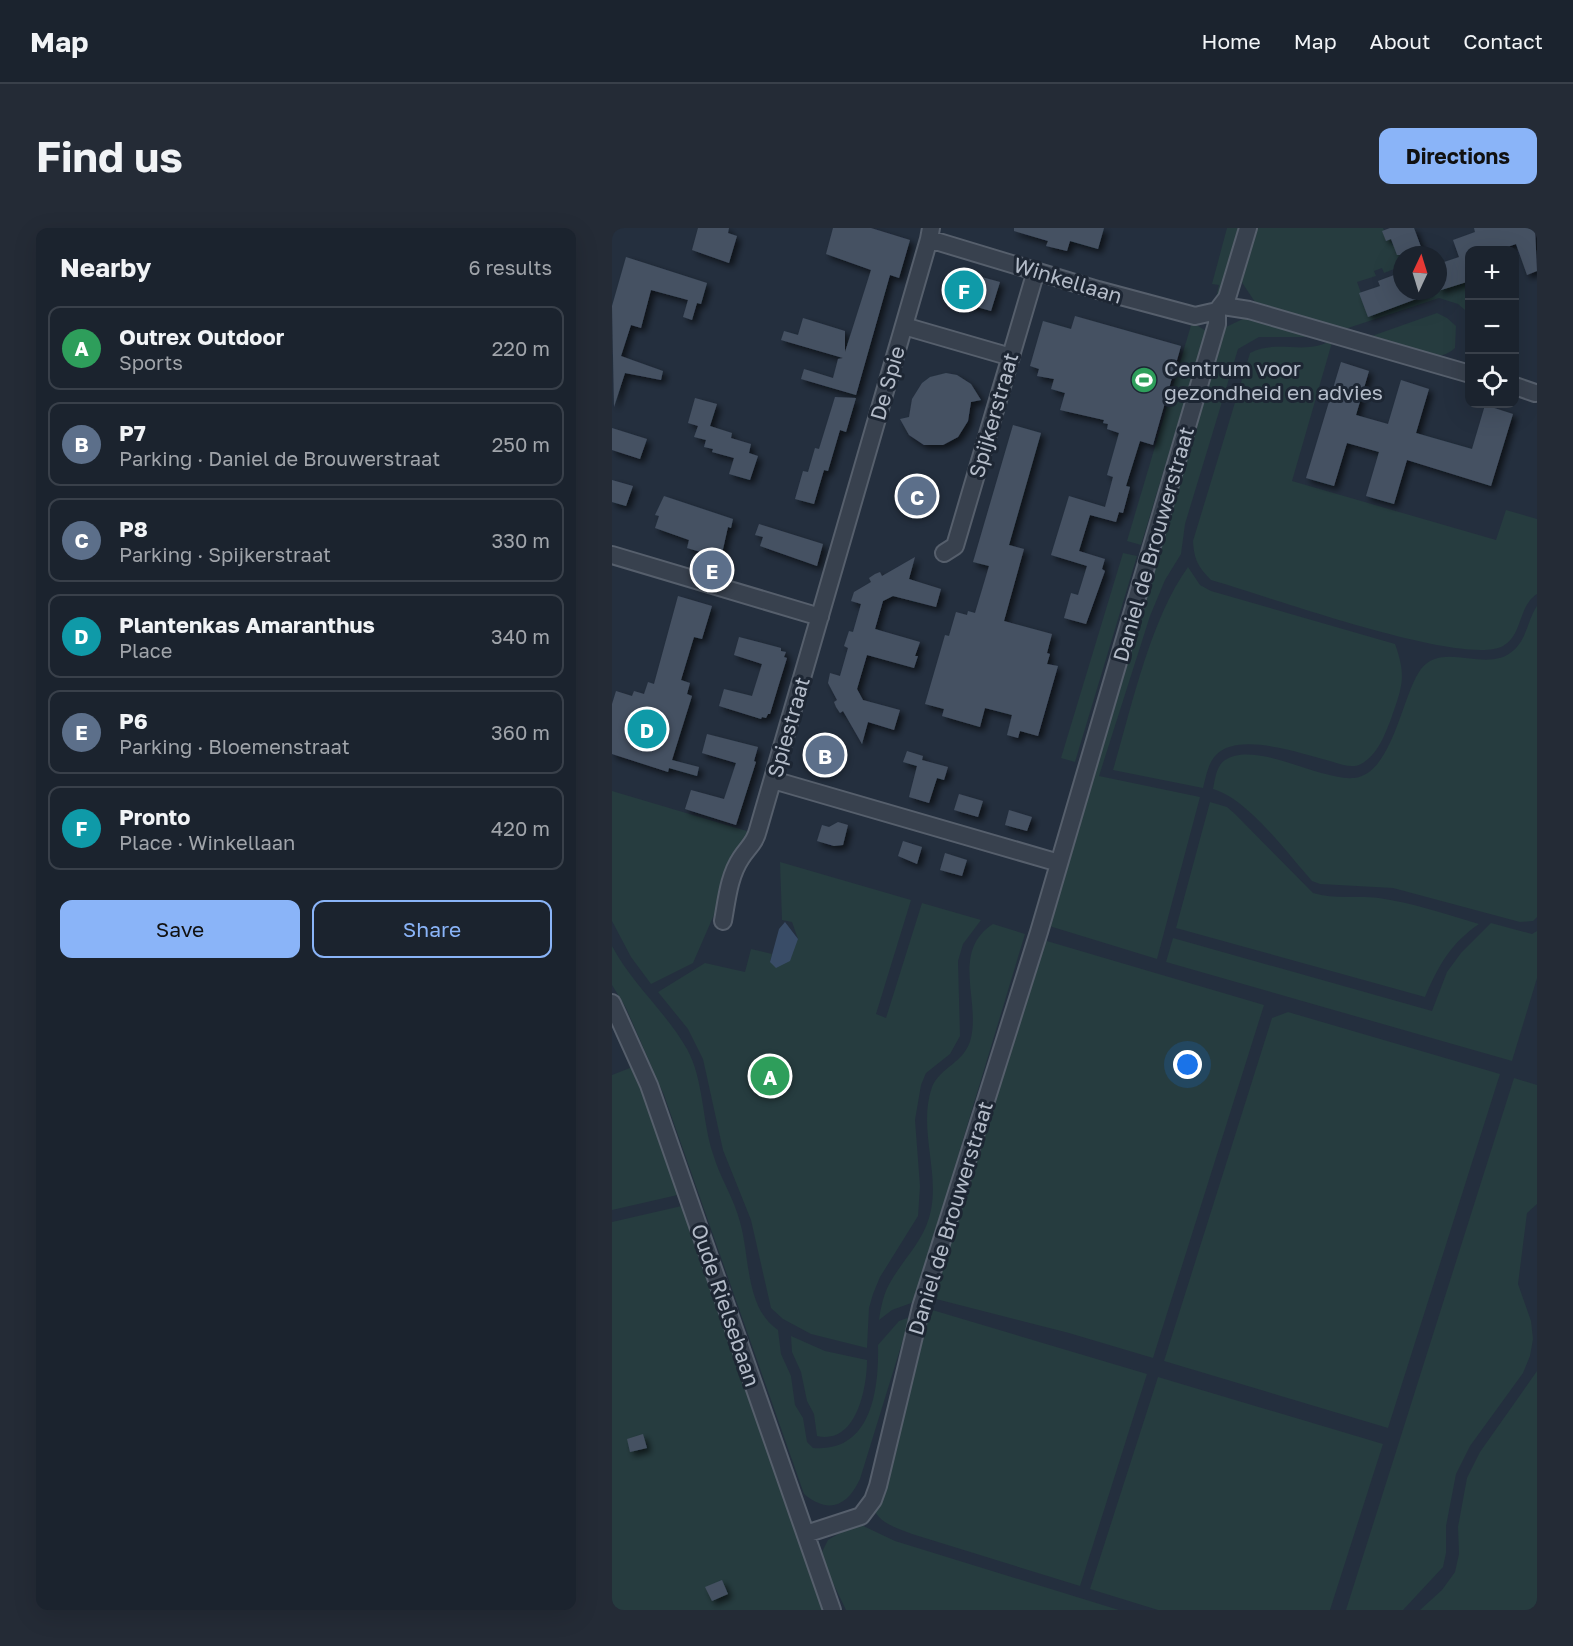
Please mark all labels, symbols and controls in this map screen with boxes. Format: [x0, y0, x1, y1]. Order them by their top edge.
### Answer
text: Map [30, 25, 88, 58]
text: Home [1201, 28, 1261, 54]
text: Map [1294, 28, 1337, 54]
text: About [1370, 28, 1430, 54]
text: Contact [1463, 28, 1543, 54]
button: Directions [1379, 128, 1537, 184]
text: Find us [36, 131, 183, 181]
north arrow [1393, 246, 1447, 300]
map controls [1465, 246, 1519, 408]
button: + [1465, 246, 1519, 300]
street label: Winkellaan [1010, 251, 1126, 309]
text: Nearby [60, 252, 151, 283]
text: 6 results [468, 255, 552, 279]
pin: F [944, 268, 984, 312]
button: − [1465, 300, 1519, 354]
text: Outrex Outdoor [119, 323, 284, 350]
text: A [74, 336, 89, 360]
text: 220 m [492, 336, 550, 360]
street label: De Spie [864, 343, 910, 423]
street label: Spijkerstraat [963, 349, 1023, 481]
text: Sports [119, 350, 183, 374]
button: locate [1465, 354, 1519, 408]
place label: Centrum voor gezondheid en advies [1164, 355, 1383, 405]
sports icon: Centrum voor gezondheid en advies [1129, 365, 1159, 395]
text: P7 [119, 419, 146, 446]
street label: Daniel de Brouwerstraat [1107, 423, 1199, 665]
text: B [74, 432, 89, 456]
text: 250 m [492, 432, 550, 456]
text: Parking · Daniel de Brouwerstraat [119, 446, 440, 470]
pin: C [898, 474, 936, 518]
text: P8 [119, 515, 148, 542]
text: C [74, 528, 89, 552]
text: 330 m [492, 528, 550, 552]
text: Parking · Spijkerstraat [119, 542, 331, 566]
pin: E [692, 548, 732, 592]
text: Plantenkas Amaranthus [119, 611, 375, 638]
text: D [74, 624, 89, 648]
text: 340 m [491, 624, 550, 648]
text: Place [119, 638, 172, 662]
street label: Spiestraat [761, 674, 815, 780]
pin: D [627, 706, 666, 752]
text: P6 [119, 707, 148, 734]
text: E [75, 720, 88, 744]
text: 360 m [491, 720, 550, 744]
pin: B [806, 732, 844, 778]
text: Parking · Bloemenstraat [119, 734, 350, 758]
text: Pronto [119, 803, 191, 830]
text: F [76, 816, 87, 840]
text: 420 m [491, 816, 550, 840]
text: Place · Winkellaan [119, 830, 295, 854]
button: Save [60, 900, 300, 958]
button: Share [312, 900, 552, 958]
your location [1173, 1050, 1202, 1079]
pin: A [750, 1054, 790, 1098]
street label: Daniel de Brouwerstraat [902, 1098, 998, 1338]
street label: Oude Rielsebaan [686, 1220, 766, 1390]

